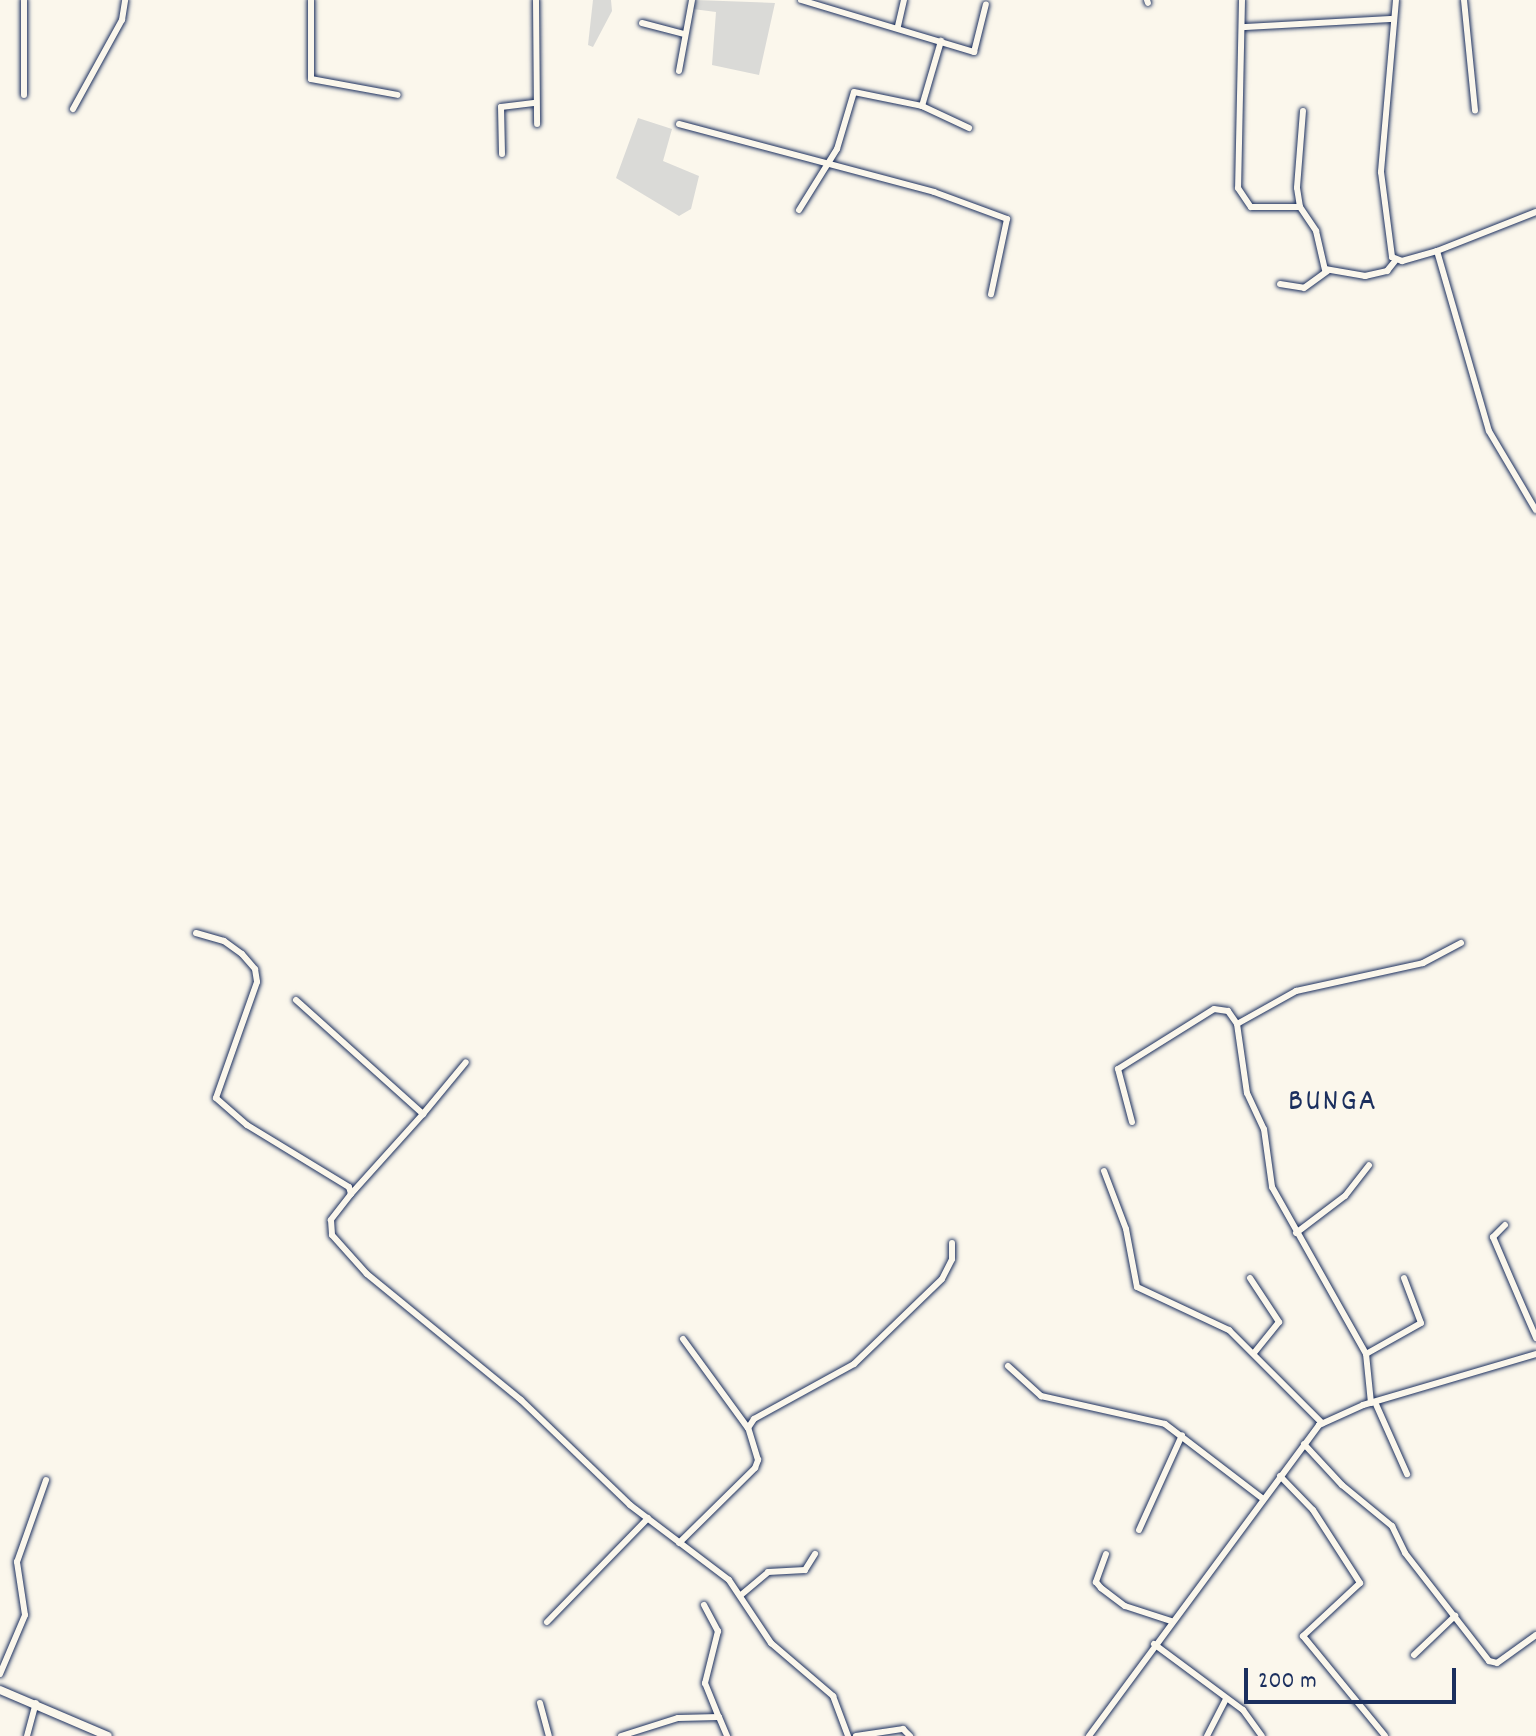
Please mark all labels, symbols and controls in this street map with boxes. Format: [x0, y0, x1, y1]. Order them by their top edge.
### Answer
district label: BUNGA [1288, 1084, 1378, 1122]
scale bar [1248, 1652, 1460, 1702]
text: 200 m [1258, 1665, 1317, 1699]

